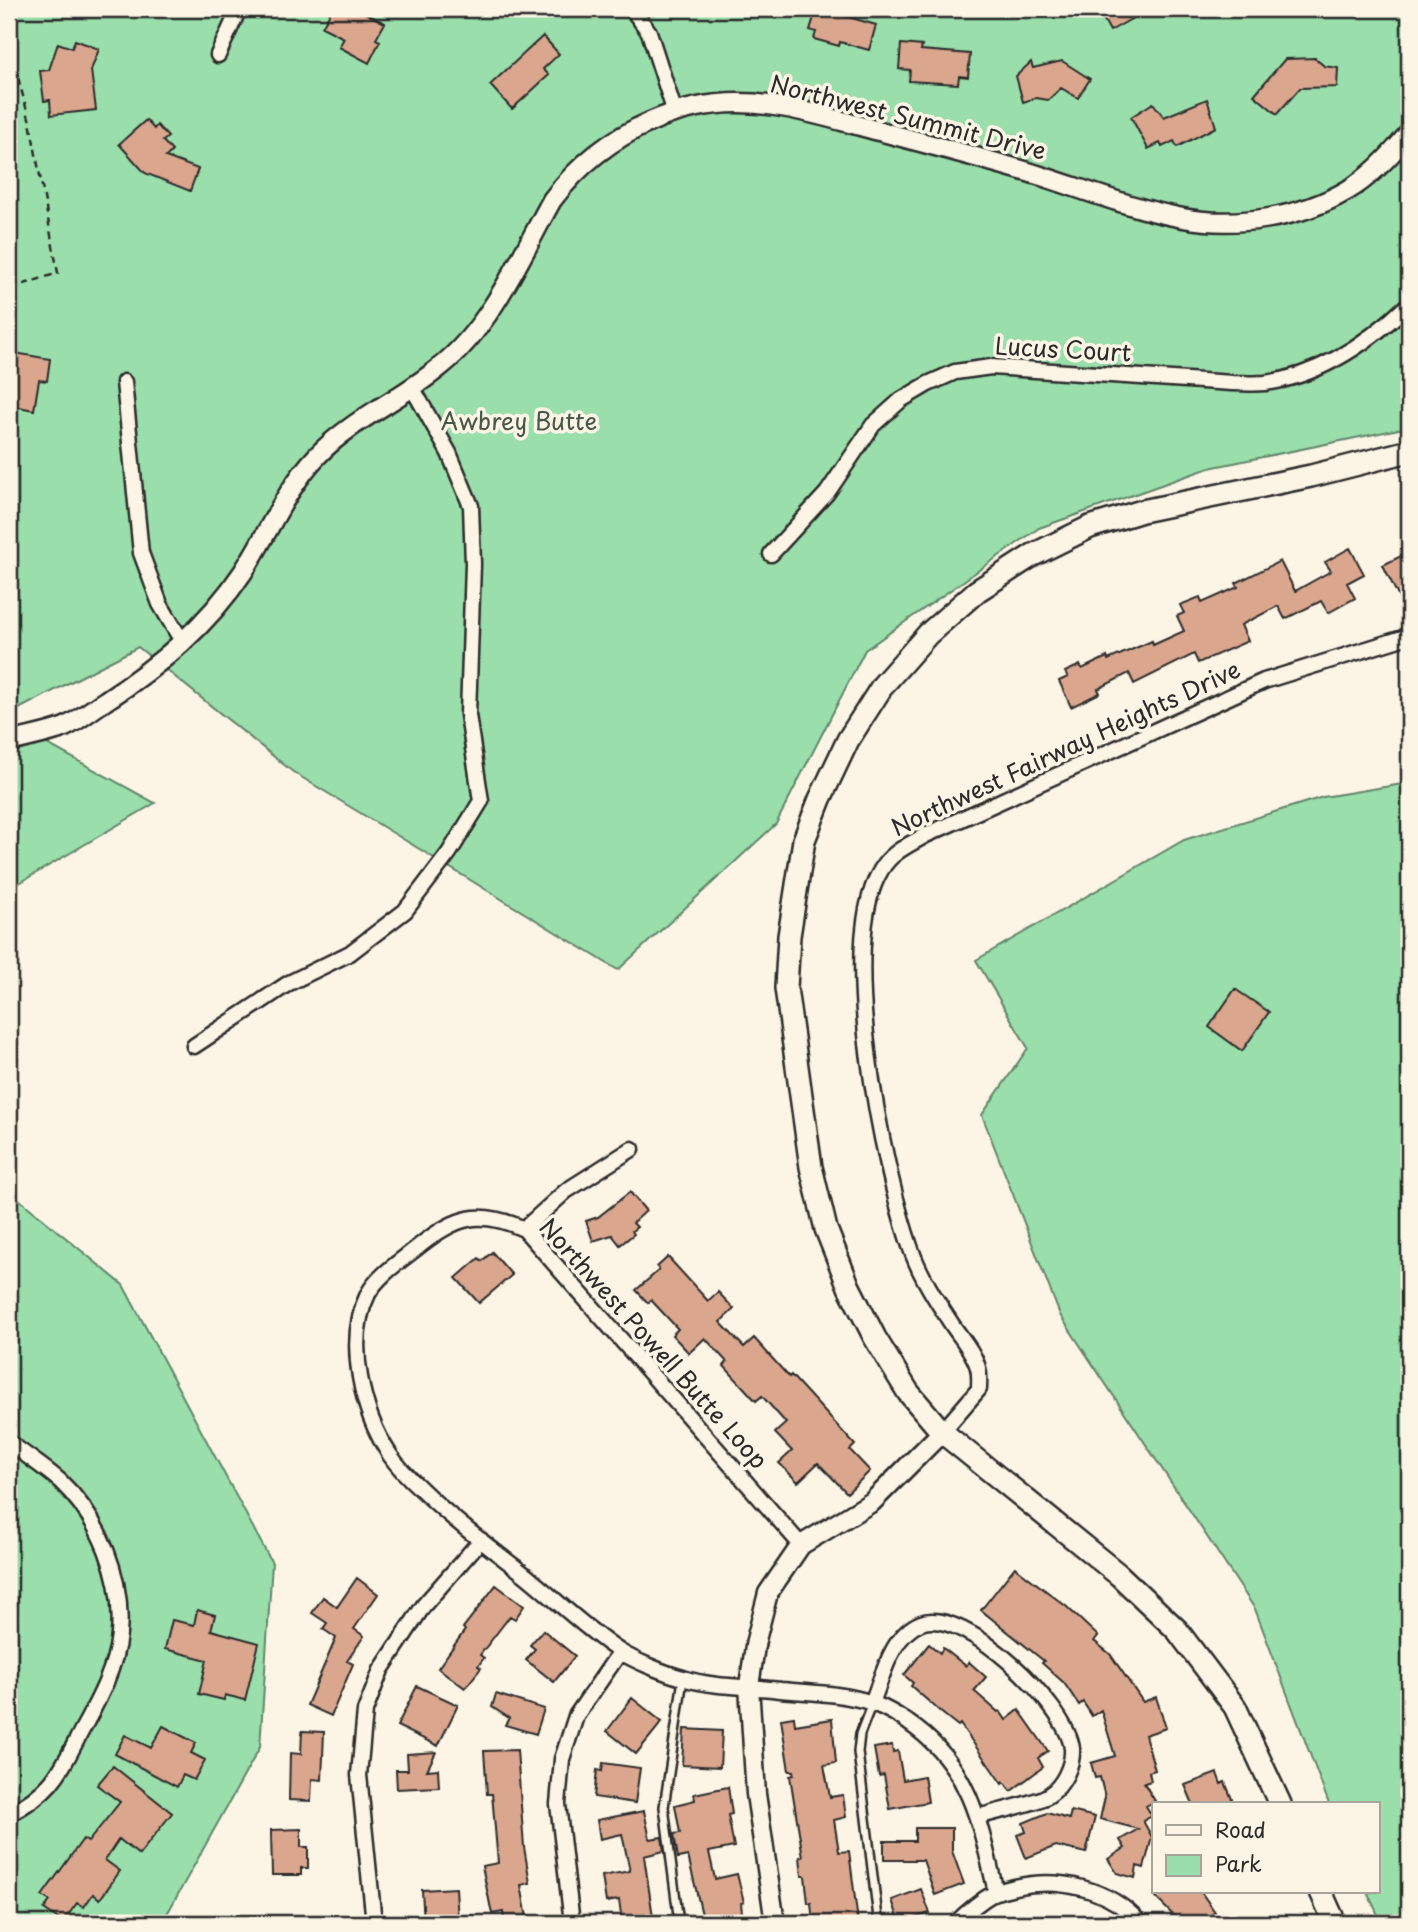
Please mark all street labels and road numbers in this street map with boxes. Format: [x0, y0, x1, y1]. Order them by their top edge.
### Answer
street label: Northwest Summit Drive [767, 64, 1050, 168]
street label: Lucus Court [994, 326, 1132, 370]
street label: Northwest Fairway Heights Drive [885, 650, 1246, 844]
street label: Northwest Powell Butte Loop [532, 1209, 777, 1476]

